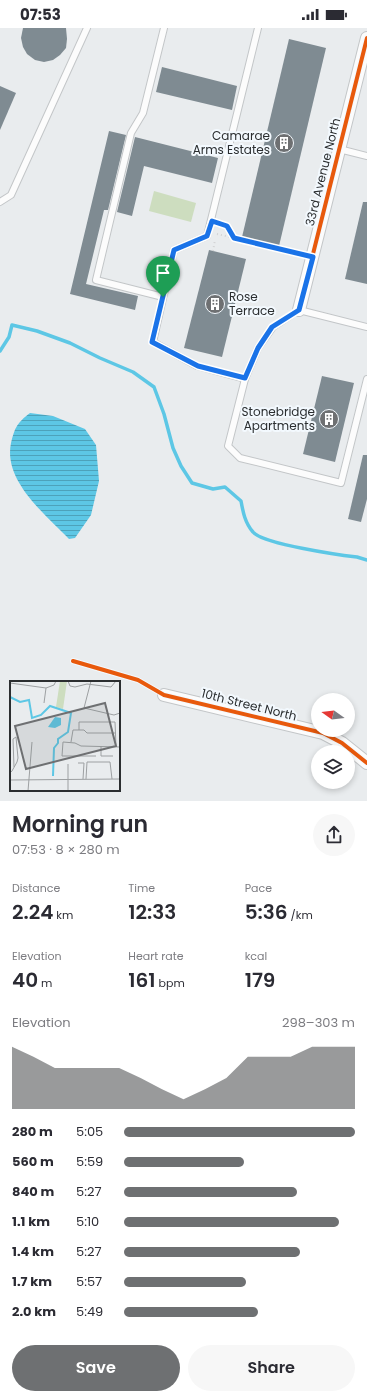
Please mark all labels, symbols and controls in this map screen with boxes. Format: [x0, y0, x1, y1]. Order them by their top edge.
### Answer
text: 07:53 [20, 4, 61, 25]
street label: 33rd Avenue North [301, 116, 344, 228]
place label: Camarae Arms Estates [193, 127, 270, 158]
building icon: Camarae Arms Estates [273, 132, 295, 154]
pin [146, 256, 180, 297]
icon: arrive [152, 262, 174, 284]
place label: Rose Terrace [229, 288, 275, 319]
building icon: Rose Terrace [204, 293, 226, 315]
place label: Stonebridge Apartments [242, 403, 315, 434]
building icon: Stonebridge Apartments [318, 408, 340, 430]
inset map [10, 681, 120, 791]
street label: 10th Street North [200, 684, 299, 725]
north arrow [311, 693, 355, 737]
map controls [311, 693, 355, 789]
button: layers [311, 745, 355, 789]
text: Morning run [12, 809, 148, 840]
button: share [313, 814, 355, 856]
text: 07:53 · 8 × 280 m [12, 840, 120, 859]
text: Distance [12, 880, 60, 896]
text: Time [128, 880, 155, 896]
text: Pace [245, 880, 272, 896]
text: 2.24 [12, 898, 53, 926]
text: 12:33 [128, 898, 176, 926]
text: 5:36 [245, 898, 288, 926]
text: km [53, 907, 73, 923]
text: /km [288, 907, 313, 923]
text: Elevation [12, 948, 62, 964]
text: Heart rate [128, 948, 184, 964]
text: kcal [245, 948, 267, 964]
text: 40 [12, 966, 38, 994]
text: 161 [128, 966, 156, 994]
text: 179 [245, 966, 275, 994]
text: m [38, 975, 52, 991]
text: bpm [156, 975, 185, 991]
text: Elevation [12, 1013, 71, 1032]
text: 298–303 m [282, 1013, 355, 1032]
text: 280 m [12, 1122, 53, 1141]
text: 5:05 [76, 1122, 103, 1141]
text: 560 m [12, 1152, 54, 1171]
text: 5:59 [76, 1152, 103, 1171]
text: 840 m [12, 1182, 54, 1201]
text: 5:27 [76, 1182, 102, 1201]
text: 1.1 km [12, 1212, 50, 1231]
text: 5:10 [76, 1212, 99, 1231]
text: 1.4 km [12, 1242, 54, 1261]
text: 5:27 [76, 1242, 102, 1261]
text: 1.7 km [12, 1272, 52, 1291]
text: 5:57 [76, 1272, 102, 1291]
text: 2.0 km [12, 1302, 56, 1321]
text: 5:49 [76, 1302, 103, 1321]
button: Save [12, 1345, 180, 1391]
button: Share [188, 1345, 355, 1391]

